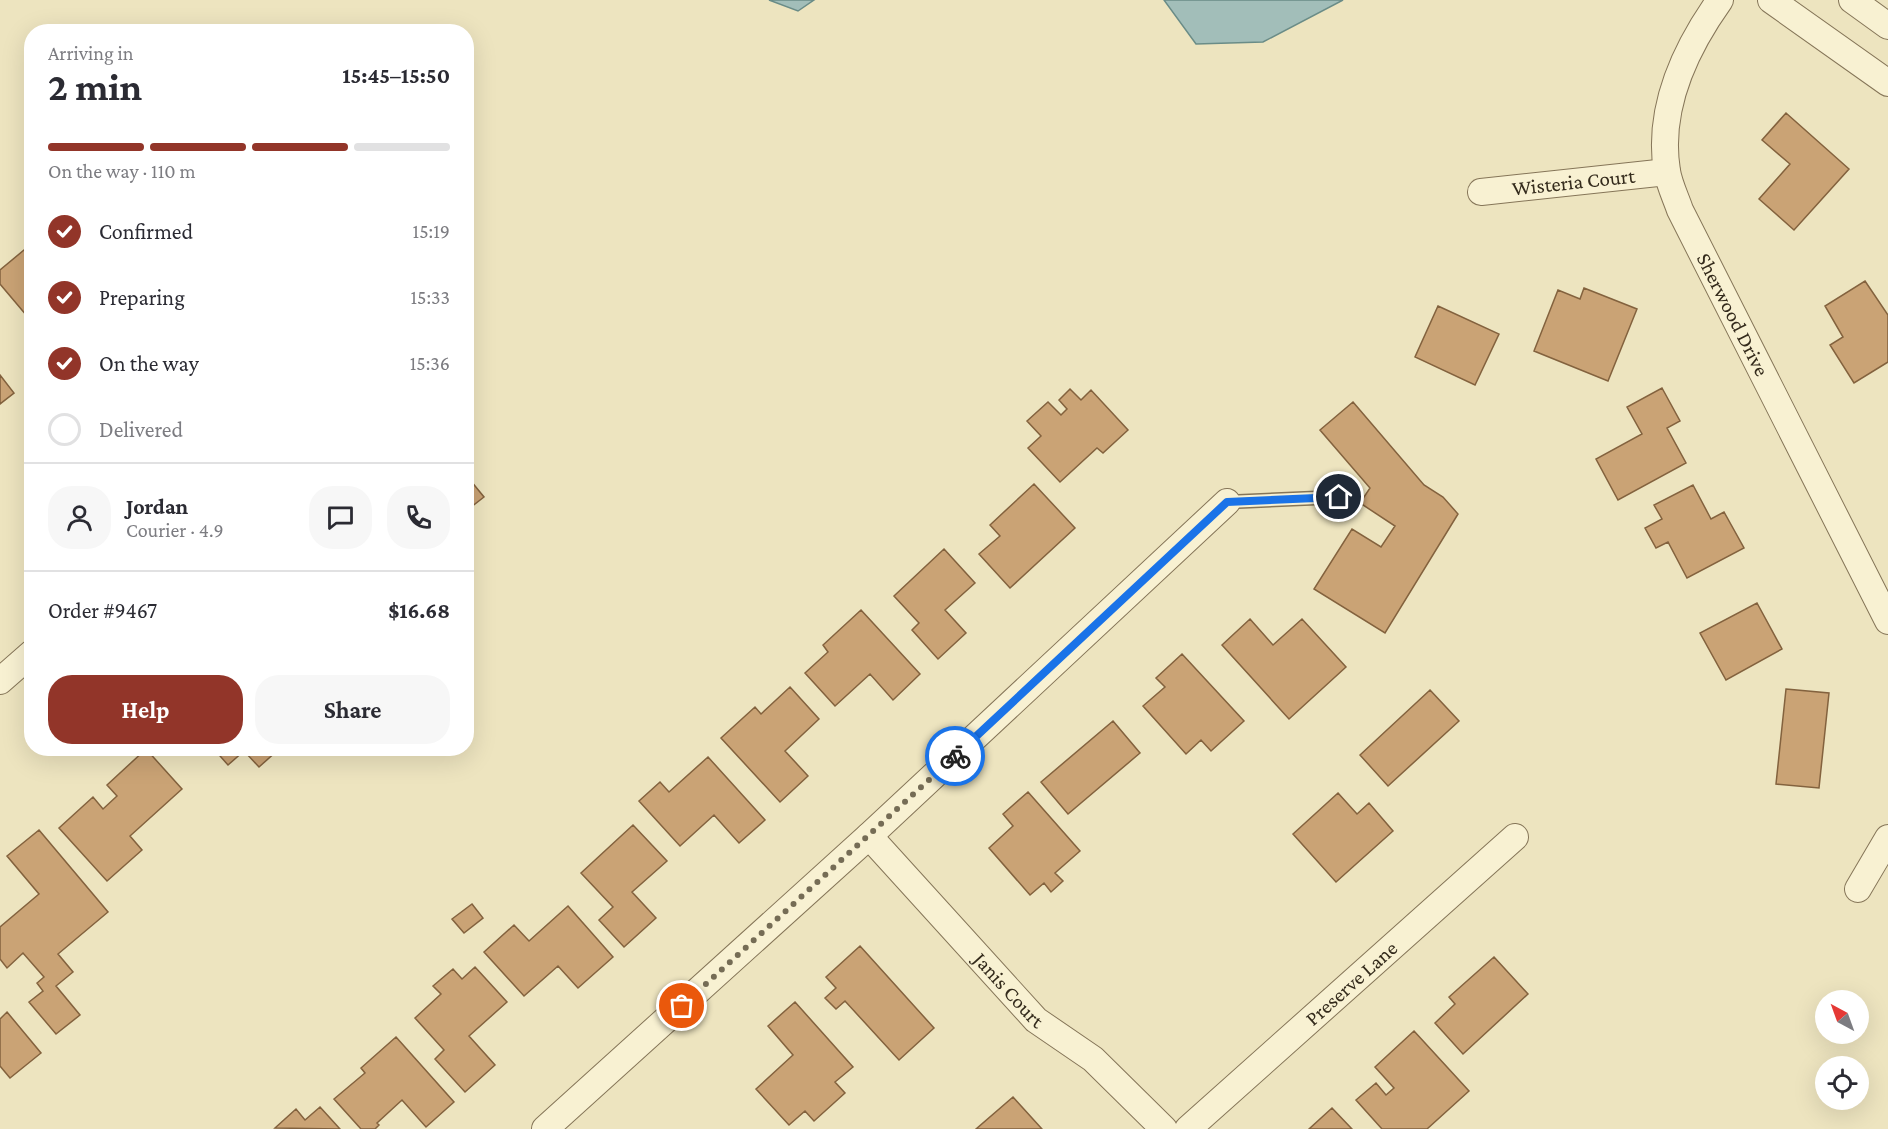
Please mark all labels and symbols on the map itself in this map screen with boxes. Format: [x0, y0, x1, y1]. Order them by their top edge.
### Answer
street label: Wisteria Court [1511, 163, 1637, 201]
street label: Sherwood Drive [1692, 249, 1774, 380]
pin [1313, 471, 1364, 522]
courier [925, 726, 985, 786]
street label: Preserve Lane [1300, 936, 1402, 1030]
street label: Janis Court [967, 946, 1049, 1034]
pin [656, 980, 707, 1031]
north arrow [1815, 990, 1869, 1044]

